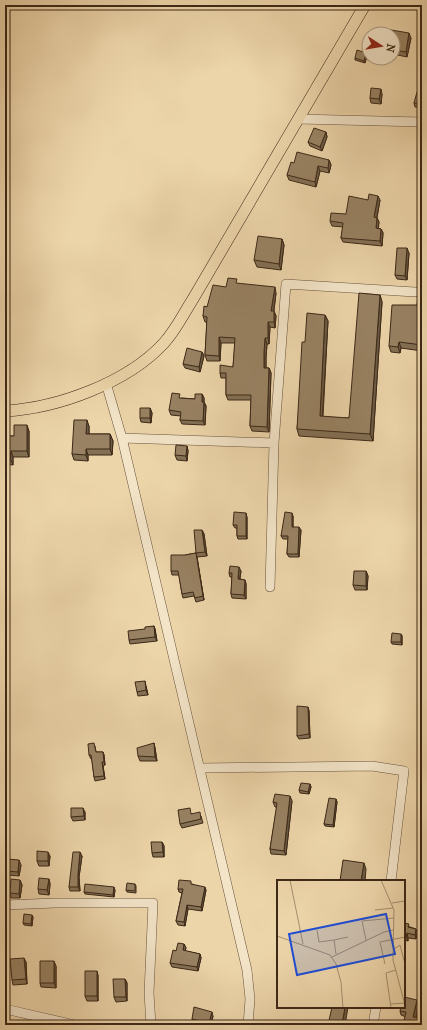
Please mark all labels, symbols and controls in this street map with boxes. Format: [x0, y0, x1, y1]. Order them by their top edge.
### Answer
north arrow [361, 26, 401, 66]
text: N [383, 43, 398, 54]
inset map [277, 880, 405, 1008]

